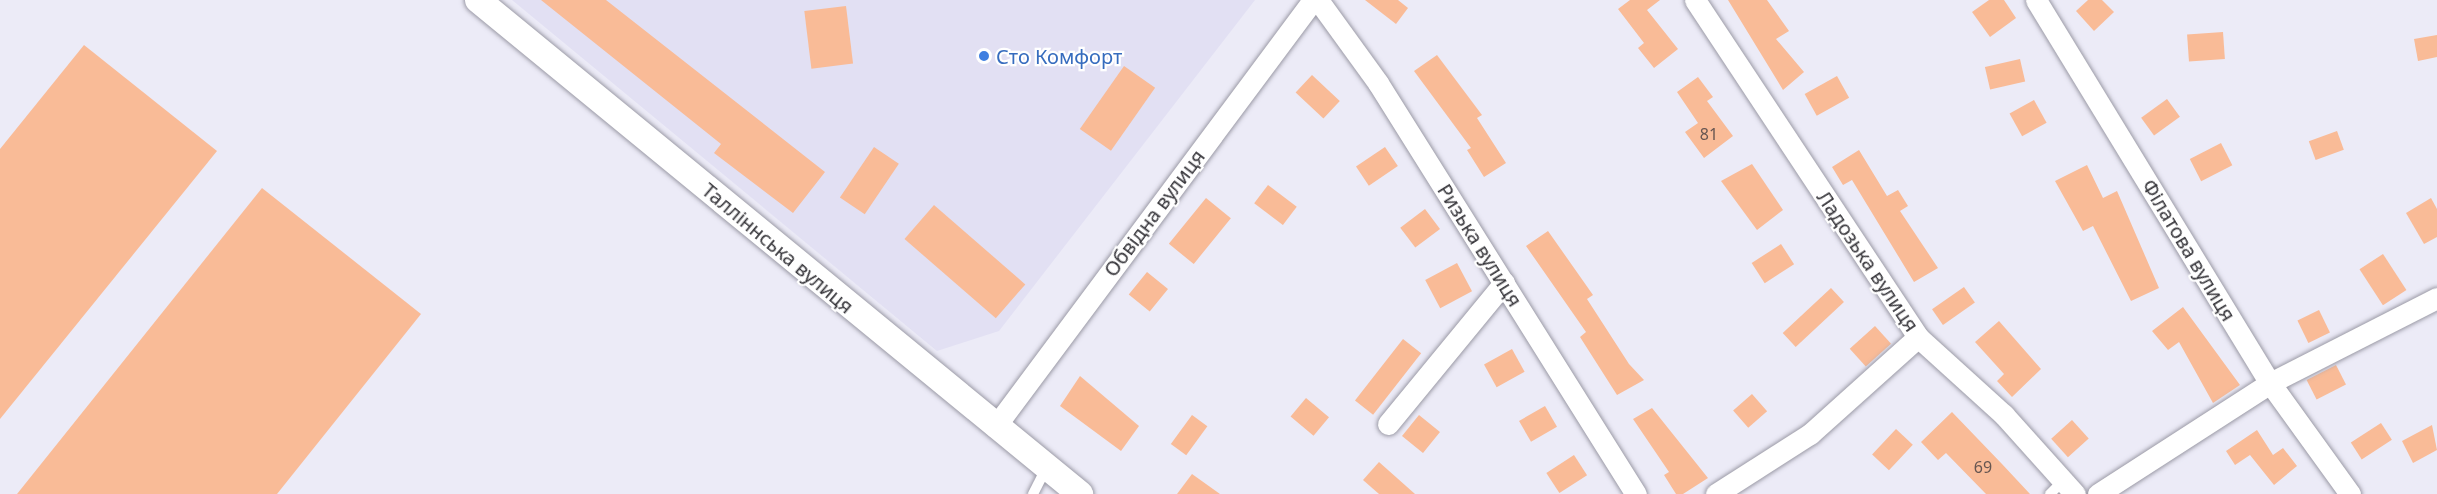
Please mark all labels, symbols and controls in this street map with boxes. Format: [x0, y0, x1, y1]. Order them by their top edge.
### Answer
place label: Сто Комфорт [996, 44, 1122, 68]
marker: Сто Комфорт [977, 49, 991, 63]
house number: 81 [1700, 124, 1718, 144]
street label: Обвідна вулиця [1099, 145, 1209, 281]
street label: Філатова вулиця [2137, 175, 2241, 325]
street label: Талліннська вулиця [697, 178, 859, 318]
street label: Ризька вулиця [1433, 179, 1527, 311]
street label: Ладозька вулиця [1812, 186, 1924, 336]
house number: 69 [1974, 457, 1992, 477]

